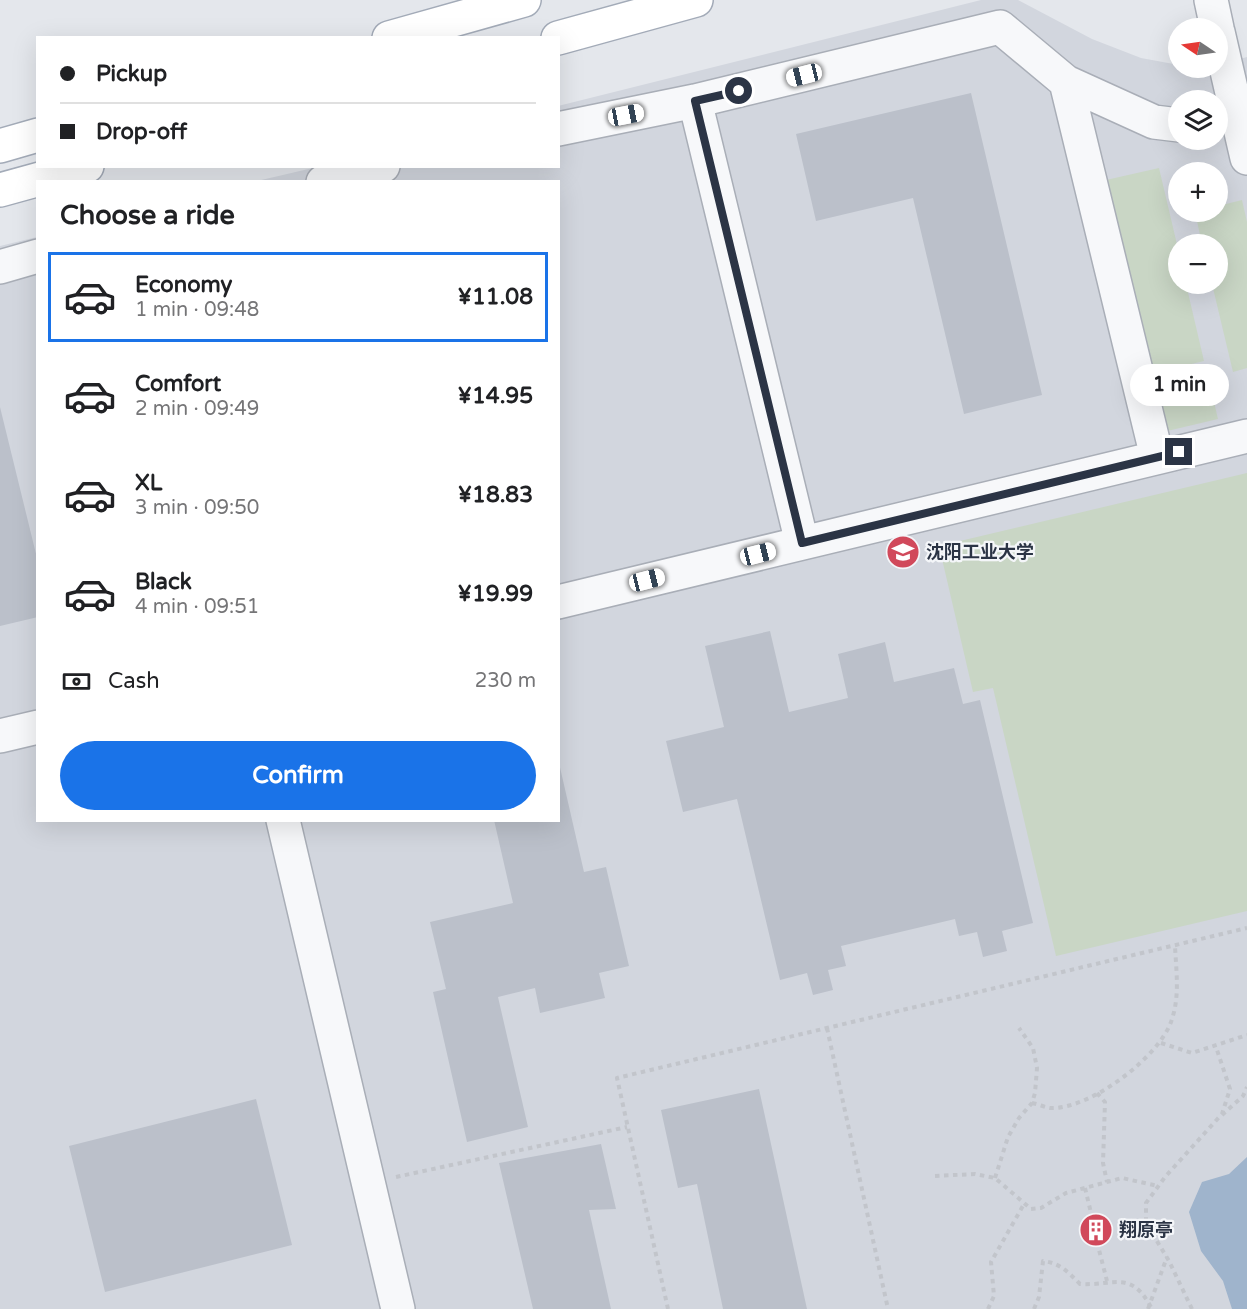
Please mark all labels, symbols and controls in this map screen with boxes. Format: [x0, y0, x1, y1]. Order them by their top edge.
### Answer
north arrow [1168, 18, 1228, 78]
map controls [1168, 18, 1228, 294]
text: Pickup [96, 61, 167, 87]
car [784, 62, 824, 88]
route start [725, 77, 752, 104]
button: layers [1168, 90, 1228, 150]
car [607, 103, 645, 127]
text: Drop-off [96, 119, 187, 145]
button: + [1168, 162, 1228, 222]
text: Choose a ride [60, 199, 235, 232]
button: − [1168, 234, 1228, 294]
icon: car [63, 270, 117, 324]
text: Economy [135, 272, 232, 298]
text: ¥11.08 [458, 284, 533, 310]
text: 1 min · 09:48 [135, 298, 259, 322]
callout: 1 min [1130, 365, 1228, 407]
icon: car [63, 369, 117, 423]
text: Comfort [135, 371, 221, 397]
text: 1 min [1153, 373, 1206, 397]
text: ¥14.95 [458, 383, 533, 409]
text: 2 min · 09:49 [135, 397, 259, 421]
route end [1165, 438, 1192, 465]
icon: car [63, 468, 117, 522]
text: XL [135, 470, 162, 496]
text: ¥18.83 [458, 482, 533, 508]
text: 3 min · 09:50 [135, 496, 259, 520]
school or university icon: 沈阳工业大学 [885, 534, 921, 570]
car [738, 541, 778, 567]
place label: 沈阳工业大学 [926, 541, 1034, 563]
icon: car [63, 567, 117, 621]
car [627, 567, 667, 593]
text: Black [135, 569, 192, 595]
text: ¥19.99 [458, 581, 533, 607]
text: 4 min · 09:51 [135, 595, 259, 619]
icon: cash [60, 665, 93, 698]
text: Cash [108, 668, 160, 694]
text: 230 m [475, 669, 536, 693]
button: Confirm [60, 741, 536, 810]
building icon: 翔原亭 [1078, 1212, 1114, 1248]
place label: 翔原亭 [1119, 1219, 1173, 1241]

